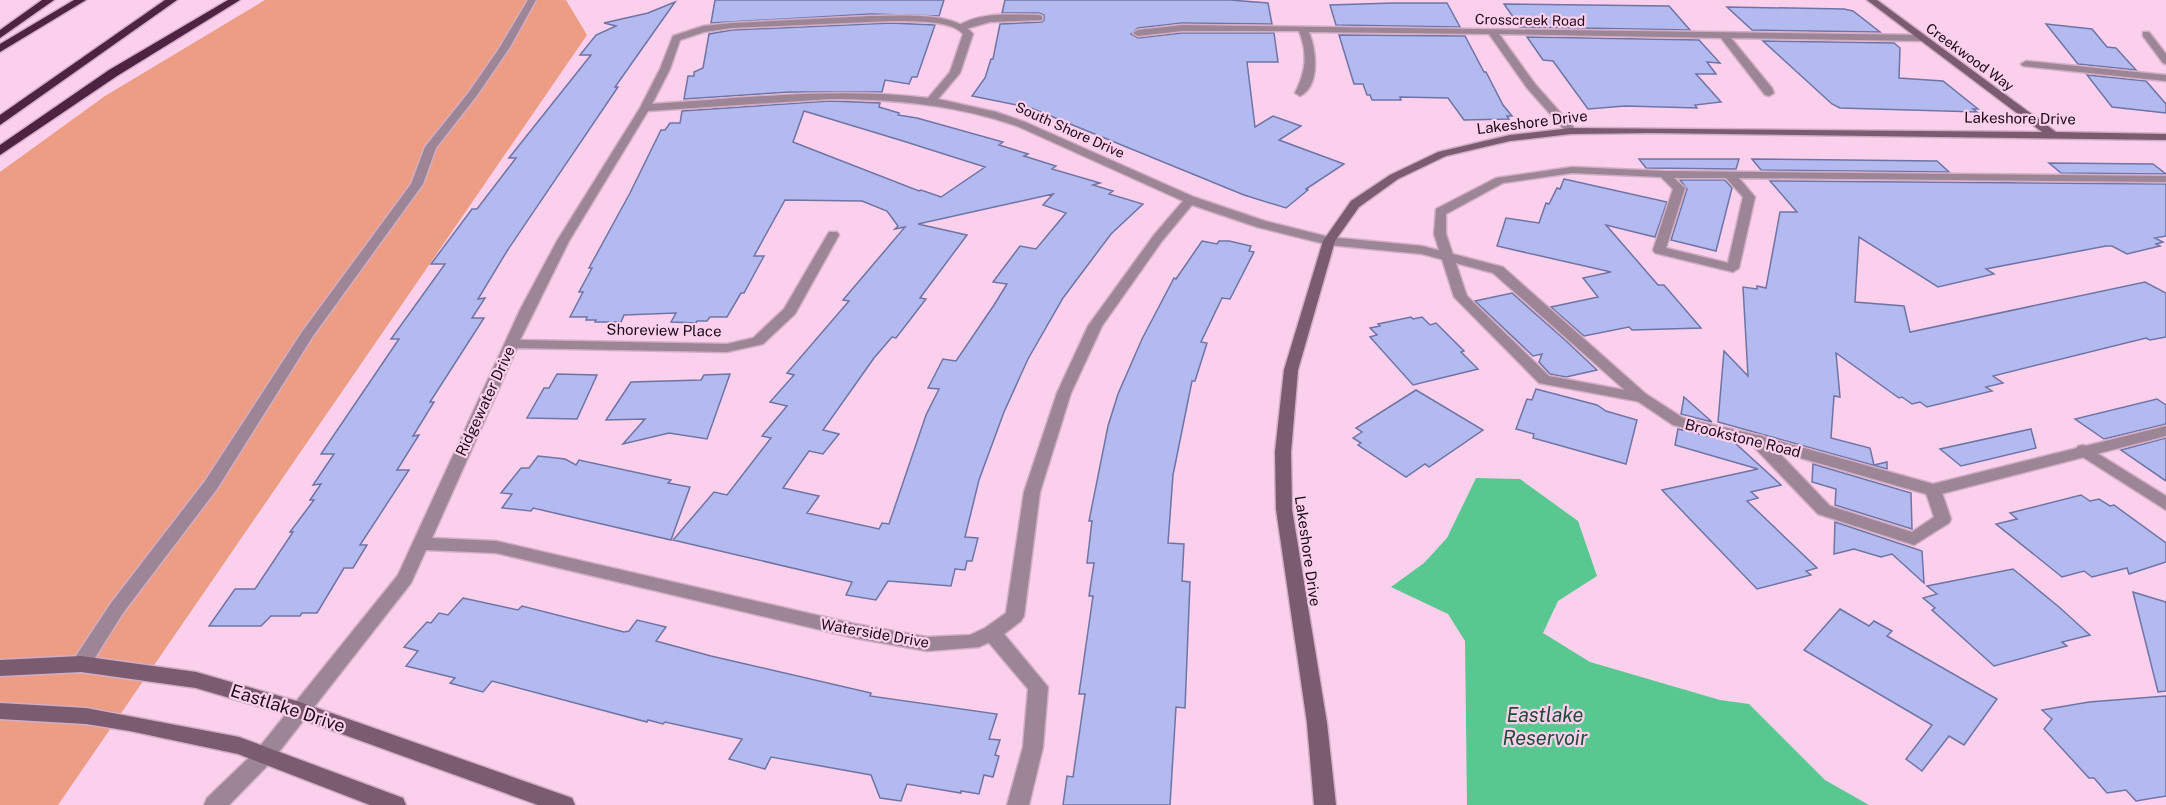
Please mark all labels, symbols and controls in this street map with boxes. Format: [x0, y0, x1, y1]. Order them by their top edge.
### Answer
street label: Crosscreek Road [1475, 11, 1585, 29]
street label: Creekwood Way [1923, 20, 2017, 95]
street label: South Shore Drive [1013, 99, 1127, 161]
street label: Lakeshore Drive [1476, 107, 1588, 137]
street label: Lakeshore Drive [1964, 109, 2076, 127]
street label: Shoreview Place [606, 320, 722, 340]
street label: Ridgewater Drive [452, 343, 518, 459]
street label: Brookstone Road [1683, 415, 1803, 461]
street label: Lakeshore Drive [1292, 495, 1324, 607]
street label: Waterside Drive [819, 615, 931, 651]
street label: Eastlake Drive [228, 680, 348, 736]
water label: Eastlake Reservoir [1503, 703, 1588, 750]

